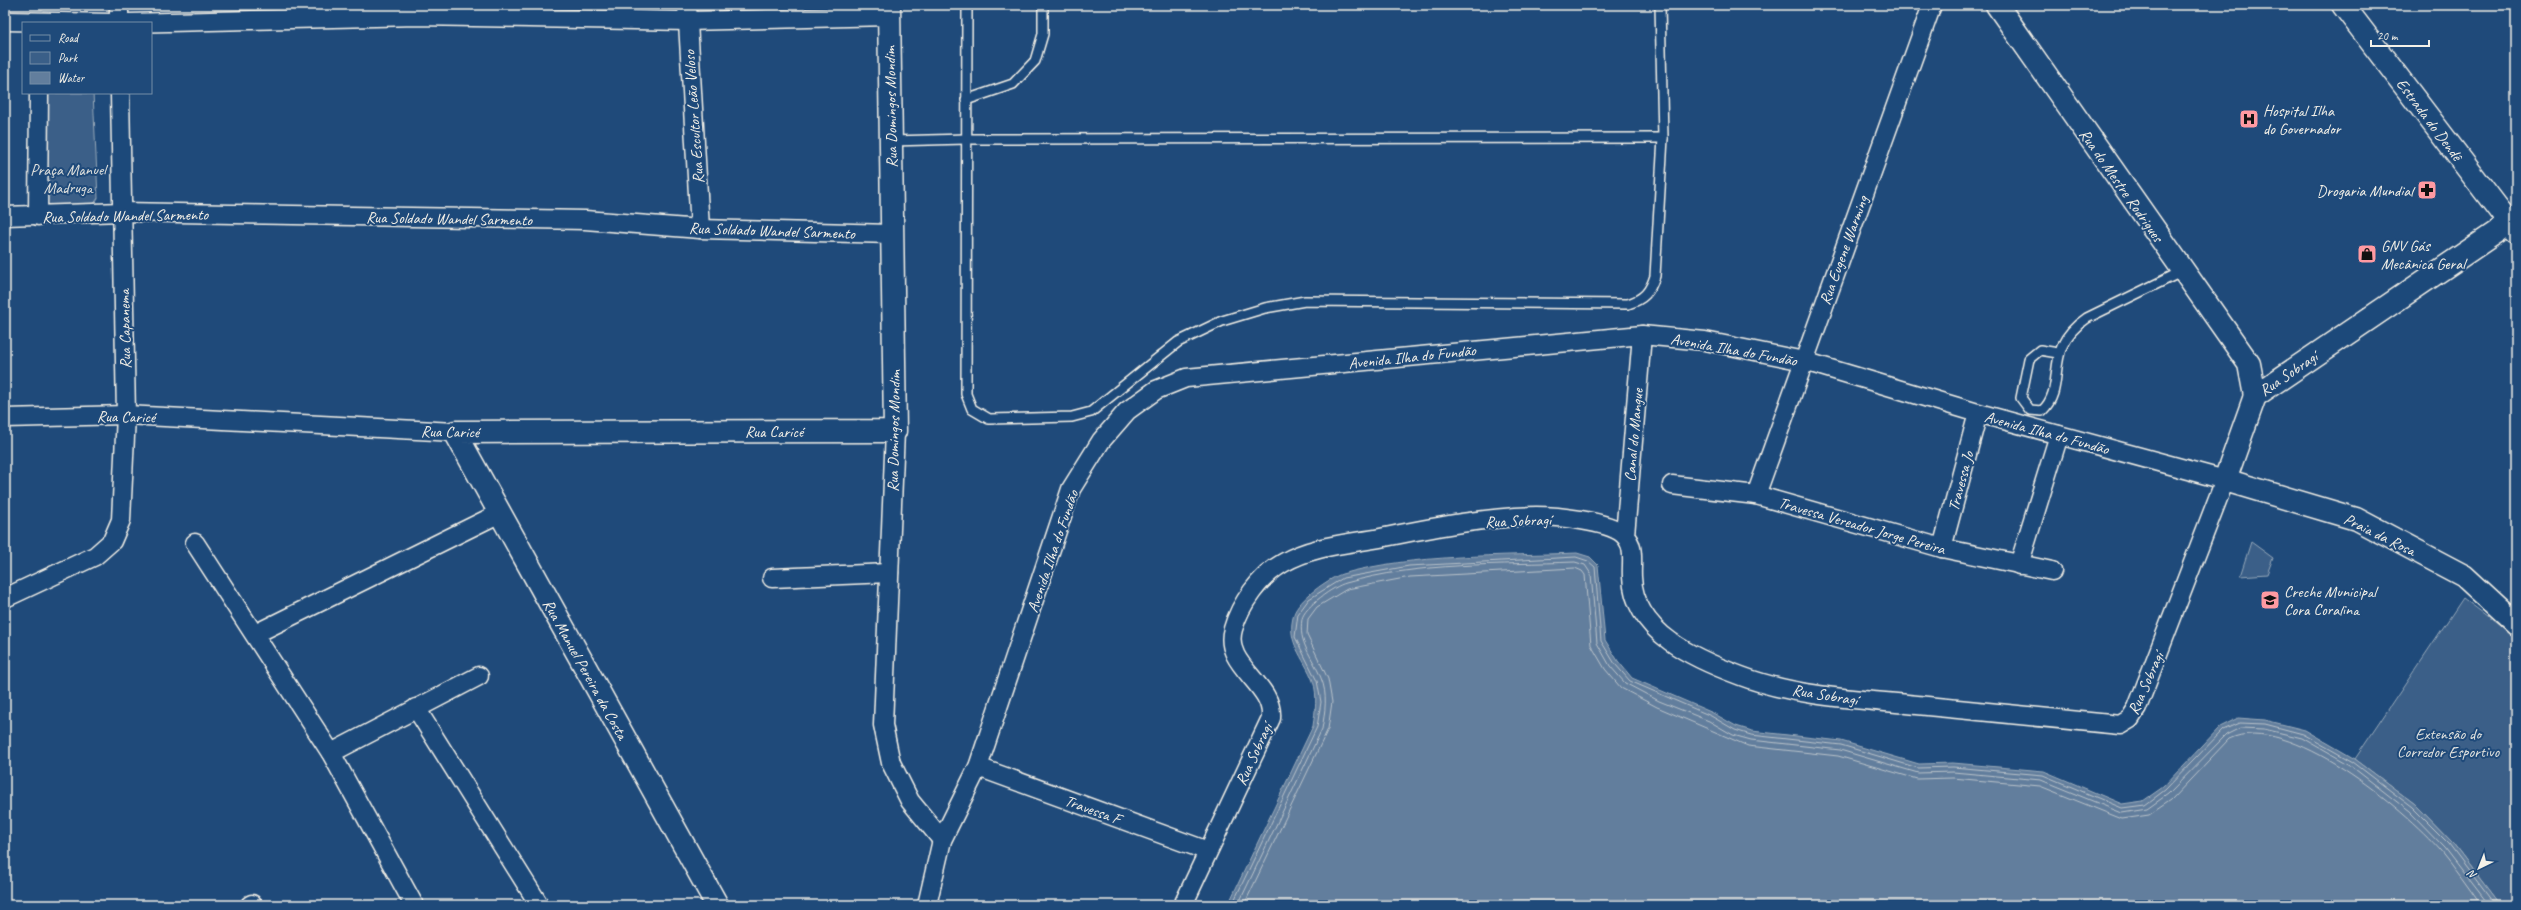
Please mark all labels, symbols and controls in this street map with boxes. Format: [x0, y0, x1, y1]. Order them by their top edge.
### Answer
legend [22, 22, 152, 94]
scale bar [2371, 22, 2429, 48]
text: 20 m [2377, 28, 2399, 44]
text: Road [58, 30, 80, 46]
street label: Rua Domingos Mondim [880, 44, 902, 168]
street label: Rua Escultor Leão Veloso [679, 48, 709, 184]
text: Park [58, 50, 79, 66]
text: Water [58, 70, 86, 86]
street label: Estrada do Dendê [2392, 75, 2468, 166]
place label: Hospital Ilha do Governador [2263, 101, 2342, 139]
hospital icon: Hospital Ilha do Governador [2238, 108, 2260, 130]
street label: Rua do Mestre Rodrigues [2075, 125, 2169, 247]
park label: Praça Manuel Madruga [30, 160, 109, 198]
pharmacy icon: Drogaria Mundial [2416, 179, 2438, 201]
place label: Drogaria Mundial [2317, 181, 2416, 201]
street label: Rua Eugene Warming [1815, 192, 1873, 308]
street label: Rua Soldado Wandel Sarmento [42, 205, 210, 227]
street label: Rua Soldado Wandel Sarmento [366, 208, 533, 230]
street label: Rua Soldado Wandel Sarmento [689, 218, 857, 244]
place label: GNV Gás Mecânica Geral [2381, 236, 2468, 274]
shop icon: GNV Gás Mecânica Geral [2356, 243, 2378, 265]
street label: Rua Capanema [114, 288, 136, 369]
street label: Avenida Ilha do Fundão [1669, 329, 1800, 371]
street label: Avenida Ilha do Fundão [1347, 340, 1478, 374]
street label: Rua Sobragí [2256, 345, 2324, 401]
street label: Rua Domingos Mondim [883, 368, 905, 492]
street label: Canal do Mangue [1620, 386, 1648, 482]
street label: Rua Caricé [97, 406, 158, 428]
street label: Avenida Ilha do Fundão [1982, 407, 2112, 460]
street label: Rua Caricé [421, 421, 482, 443]
street label: Rua Caricé [745, 422, 806, 442]
street label: Travessa Jo [1943, 448, 1979, 513]
street label: Avenida Ilha do Fundão [1023, 486, 1084, 615]
street label: Travessa Vereador Jorge Pereira [1776, 493, 1948, 560]
street label: Praia da Rosa [2341, 509, 2420, 561]
street label: Rua Sobragí [1485, 510, 1554, 532]
place label: Creche Municipal Cora Coralina [2284, 582, 2379, 620]
school or university icon: Creche Municipal Cora Coralina [2259, 589, 2281, 611]
street label: Rua Manuel Pereira da Costa [538, 596, 633, 744]
street label: Rua Sobragí [2123, 646, 2170, 718]
street label: Rua Sobragí [1791, 680, 1862, 711]
street label: Rua Sobragí [1231, 718, 1278, 789]
park label: Extensão do Corredor Esportivo [2397, 724, 2500, 762]
street label: Travessa F [1062, 791, 1127, 831]
north arrow [2459, 848, 2499, 888]
text: N [2463, 866, 2479, 883]

